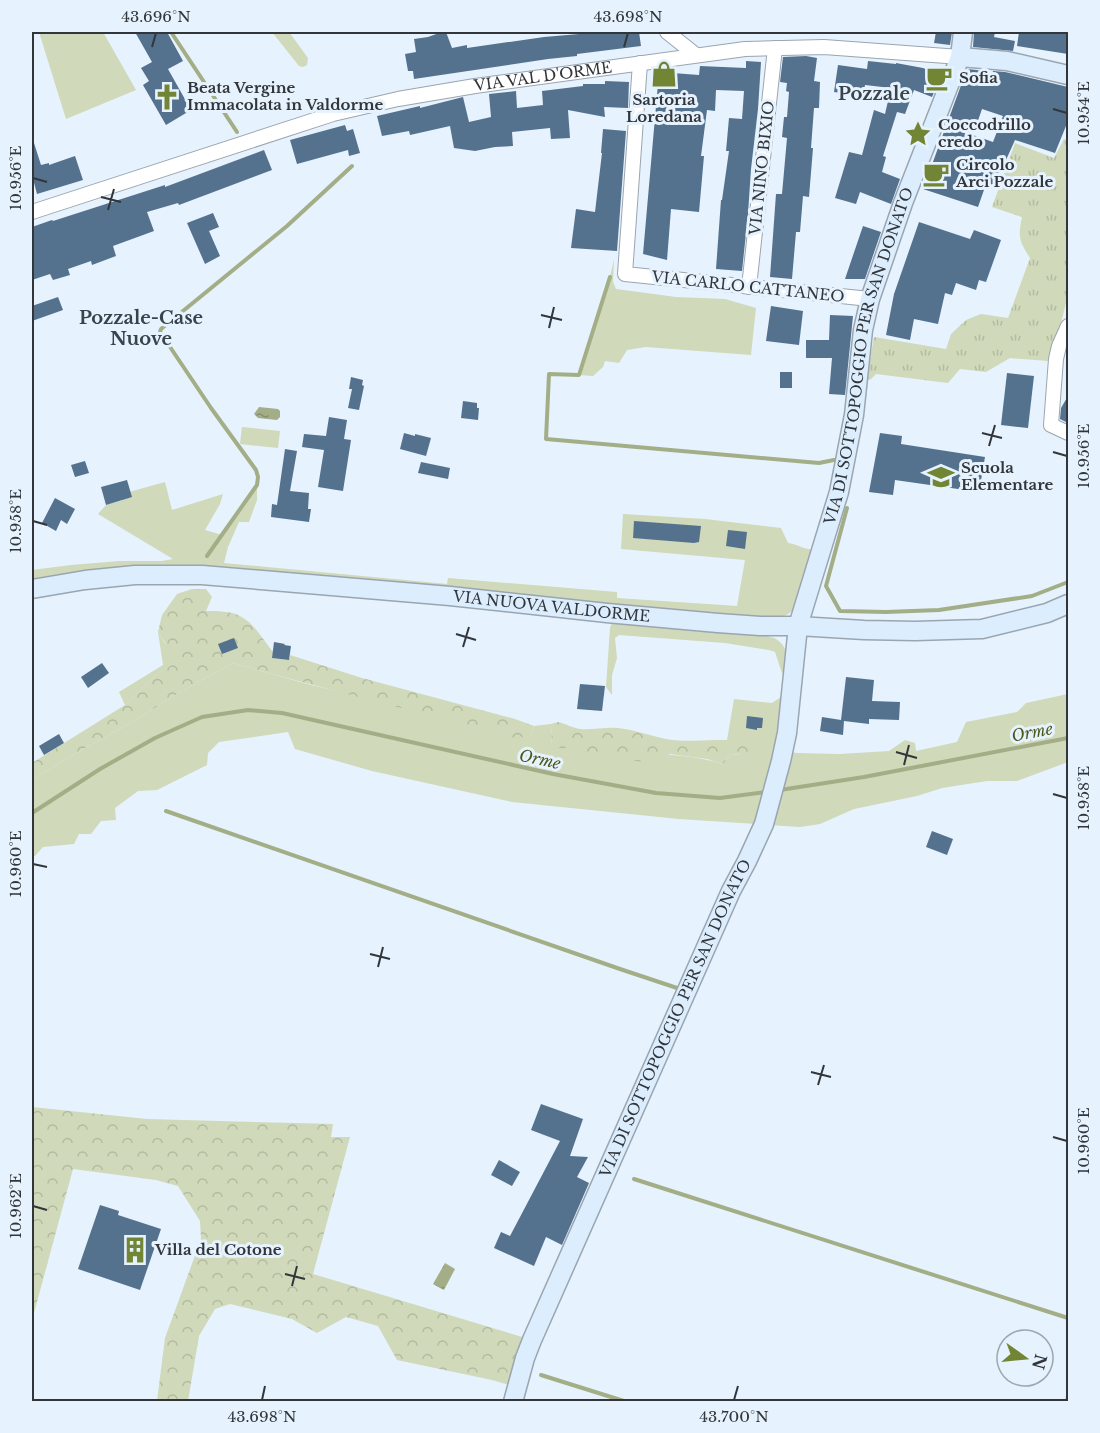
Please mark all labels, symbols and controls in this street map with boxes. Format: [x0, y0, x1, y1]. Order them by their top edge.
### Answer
text: 43.696°N [121, 7, 191, 26]
text: 43.698°N [594, 7, 662, 26]
street label: VIA VAL D'ORME [472, 57, 613, 95]
shop icon: Sartoria Loredana [649, 59, 679, 89]
cafe icon: Sofia [924, 63, 954, 93]
place label: Sofia [959, 68, 998, 87]
place label: Beata Vergine Immacolata in Valdorme [187, 78, 384, 114]
text: 10.954°E [1074, 81, 1093, 145]
church icon: Beata Vergine Immacolata in Valdorme [152, 82, 182, 112]
district label: Pozzale [838, 83, 910, 105]
place label: Sartoria Loredana [626, 90, 702, 126]
street label: VIA NINO BIXIO [745, 100, 778, 237]
place label: Coccodrillo credo [938, 115, 1031, 151]
place icon: Coccodrillo credo [903, 119, 933, 149]
text: 10.956°E [6, 145, 25, 210]
place label: Circolo Arci Pozzale [955, 155, 1054, 191]
cafe icon: Circolo Arci Pozzale [921, 159, 951, 189]
street label: VIA DI SOTTOPOGGIO PER SAN DONATO [819, 185, 917, 528]
street label: VIA CARLO CATTANEO [650, 267, 845, 306]
district label: Pozzale-Case Nuove [79, 307, 203, 350]
text: 10.956°E [1074, 423, 1093, 488]
place label: Scuola Elementare [961, 458, 1054, 494]
school or university icon: Scuola Elementare [926, 462, 956, 492]
text: 10.958°E [6, 489, 25, 553]
street label: VIA NUOVA VALDORME [451, 586, 651, 626]
water label: Orme [1010, 718, 1055, 746]
water label: Orme [518, 745, 563, 773]
text: 10.958°E [1074, 766, 1093, 830]
text: 10.960°E [6, 830, 25, 898]
street label: VIA DI SOTTOPOGGIO PER SAN DONATO [595, 856, 755, 1181]
text: 10.960°E [1074, 1107, 1093, 1175]
text: 10.962°E [6, 1173, 25, 1239]
building icon: Villa del Cotone [120, 1235, 150, 1265]
place label: Villa del Cotone [154, 1240, 282, 1259]
north arrow [995, 1328, 1055, 1388]
text: N [1028, 1352, 1051, 1372]
text: 43.698°N [228, 1407, 296, 1426]
text: 43.700°N [699, 1407, 769, 1426]

